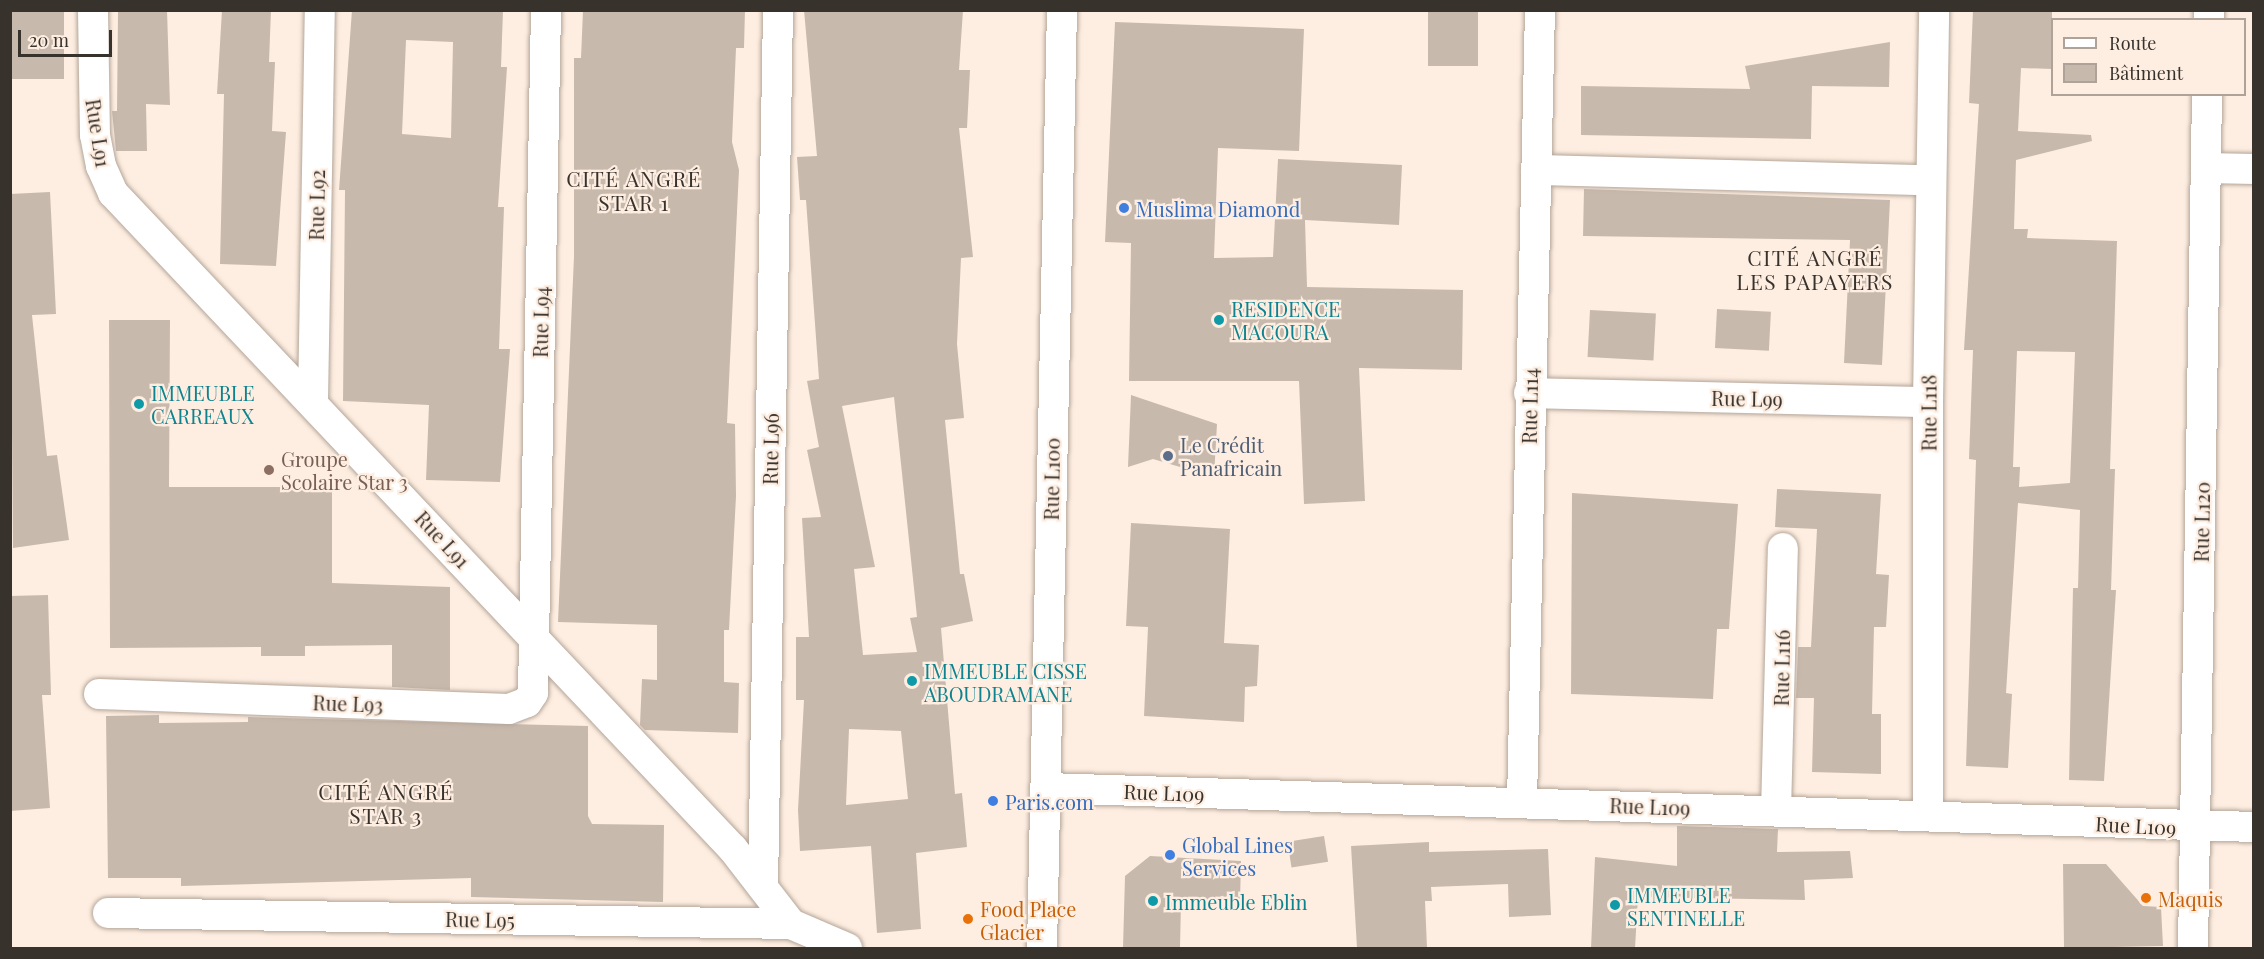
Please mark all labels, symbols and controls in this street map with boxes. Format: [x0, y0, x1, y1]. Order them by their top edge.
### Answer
scale bar [21, 18, 116, 56]
legend [2051, 18, 2246, 96]
text: 20 m [29, 28, 69, 52]
text: Route [2109, 31, 2156, 55]
text: Bâtiment [2109, 61, 2183, 85]
street label: Rue L91 [82, 97, 116, 169]
district label: CITÉ ANGRÉ STAR 1 [566, 165, 702, 215]
street label: Rue L92 [303, 169, 329, 241]
place label: Muslima Diamond [1136, 196, 1301, 220]
marker: Muslima Diamond [1117, 201, 1131, 215]
district label: CITÉ ANGRÉ LES PAPAYERS [1736, 244, 1894, 294]
street label: Rue L94 [527, 286, 553, 358]
place label: RESIDENCE MACOURA [1231, 296, 1340, 343]
marker: RESIDENCE MACOURA [1212, 313, 1226, 327]
street label: Rue L114 [1516, 368, 1542, 444]
street label: Rue L118 [1916, 375, 1940, 451]
place label: IMMEUBLE CARREAUX [151, 380, 255, 427]
street label: Rue L99 [1711, 385, 1783, 411]
marker: IMMEUBLE CARREAUX [132, 397, 146, 411]
street label: Rue L96 [757, 413, 783, 485]
place label: Le Crédit Panafricain [1180, 432, 1282, 479]
street label: Rue L100 [1038, 437, 1064, 521]
place label: Groupe Scolaire Star 3 [281, 446, 408, 493]
marker: Le Crédit Panafricain [1161, 449, 1175, 463]
marker: Groupe Scolaire Star 3 [262, 463, 276, 477]
street label: Rue L120 [2188, 482, 2214, 562]
street label: Rue L91 [411, 506, 475, 572]
street label: Rue L116 [1768, 630, 1794, 706]
place label: IMMEUBLE CISSE ABOUDRAMANE [924, 658, 1087, 705]
marker: IMMEUBLE CISSE ABOUDRAMANE [905, 674, 919, 688]
street label: Rue L93 [312, 690, 384, 716]
district label: CITÉ ANGRÉ STAR 3 [318, 778, 454, 828]
street label: Rue L109 [1123, 779, 1205, 805]
place label: Paris.com [1005, 789, 1094, 813]
street label: Rue L109 [1609, 793, 1691, 819]
marker: Paris.com [986, 794, 1000, 808]
street label: Rue L109 [2095, 811, 2177, 839]
place label: Global Lines Services [1182, 832, 1293, 879]
marker: Global Lines Services [1163, 848, 1177, 862]
place label: IMMEUBLE SENTINELLE [1627, 882, 1745, 929]
place label: Maquis [2158, 886, 2223, 910]
place label: Immeuble Eblin [1165, 889, 1307, 913]
marker: Maquis [2139, 891, 2153, 905]
marker: Immeuble Eblin [1146, 894, 1160, 908]
place label: Food Place Glacier [980, 896, 1076, 943]
marker: IMMEUBLE SENTINELLE [1608, 898, 1622, 912]
street label: Rue L95 [445, 906, 515, 932]
marker: Food Place Glacier [961, 912, 975, 926]

